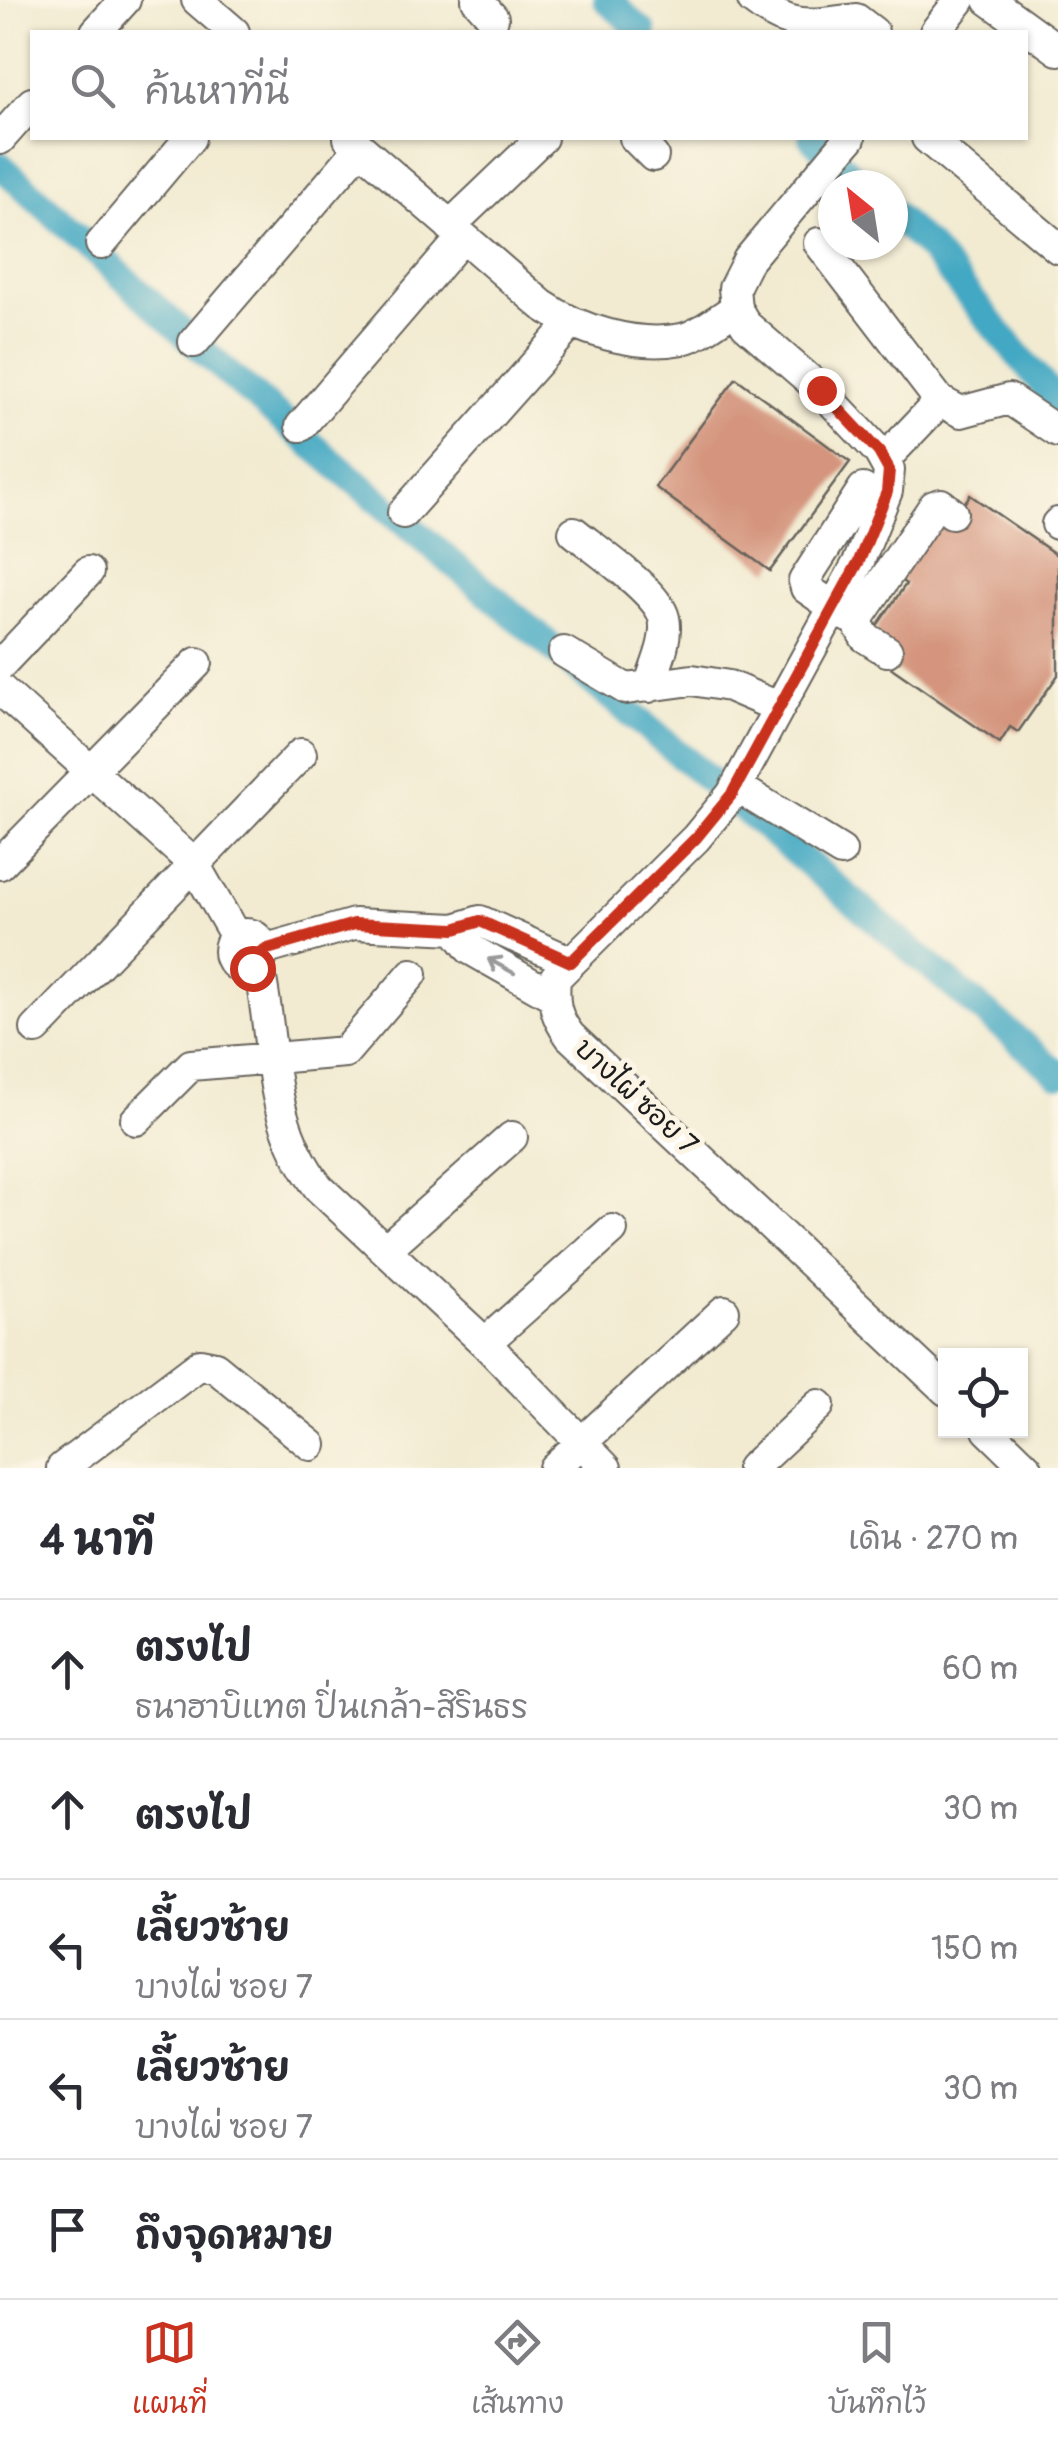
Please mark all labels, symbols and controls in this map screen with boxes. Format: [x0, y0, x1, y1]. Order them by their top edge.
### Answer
search box [30, 30, 1028, 140]
icon: search [65, 58, 120, 113]
text: ค้นหาที่นี่ [145, 68, 289, 116]
north arrow [818, 170, 908, 260]
route end [799, 368, 845, 414]
route start [230, 946, 276, 992]
one-way arrow [487, 955, 516, 975]
street label: บางไผ่ ซอย 7 [567, 1029, 707, 1163]
map controls [938, 1348, 1028, 1438]
button: locate [938, 1348, 1028, 1438]
text: 4 นาที [40, 1515, 154, 1567]
text: เดิน · 270 m [848, 1519, 1018, 1559]
text: ตรงไป [135, 1624, 252, 1672]
icon: ahead [40, 1642, 95, 1697]
text: 60 m [942, 1649, 1018, 1689]
text: ธนาฮาบิแทต ปิ่นเกล้า-สิรินธร [135, 1688, 528, 1728]
icon: ahead [40, 1782, 95, 1837]
text: 30 m [943, 1789, 1018, 1829]
text: ตรงไป [135, 1792, 252, 1840]
text: เลี้ยวซ้าย [135, 1904, 290, 1952]
icon: left [40, 1922, 95, 1977]
text: 150 m [931, 1929, 1018, 1969]
text: บางไผ่ ซอย 7 [135, 1968, 313, 2008]
text: เลี้ยวซ้าย [135, 2044, 290, 2092]
icon: left [40, 2062, 95, 2117]
text: 30 m [943, 2069, 1018, 2109]
text: บางไผ่ ซอย 7 [135, 2108, 313, 2148]
icon: arrive [40, 2202, 95, 2257]
text: ถึงจุดหมาย [135, 2212, 333, 2260]
tab: แผนที่ [132, 2315, 207, 2424]
tab: เส้นทาง [471, 2315, 564, 2424]
tab: บันทึกไว้ [828, 2315, 926, 2424]

